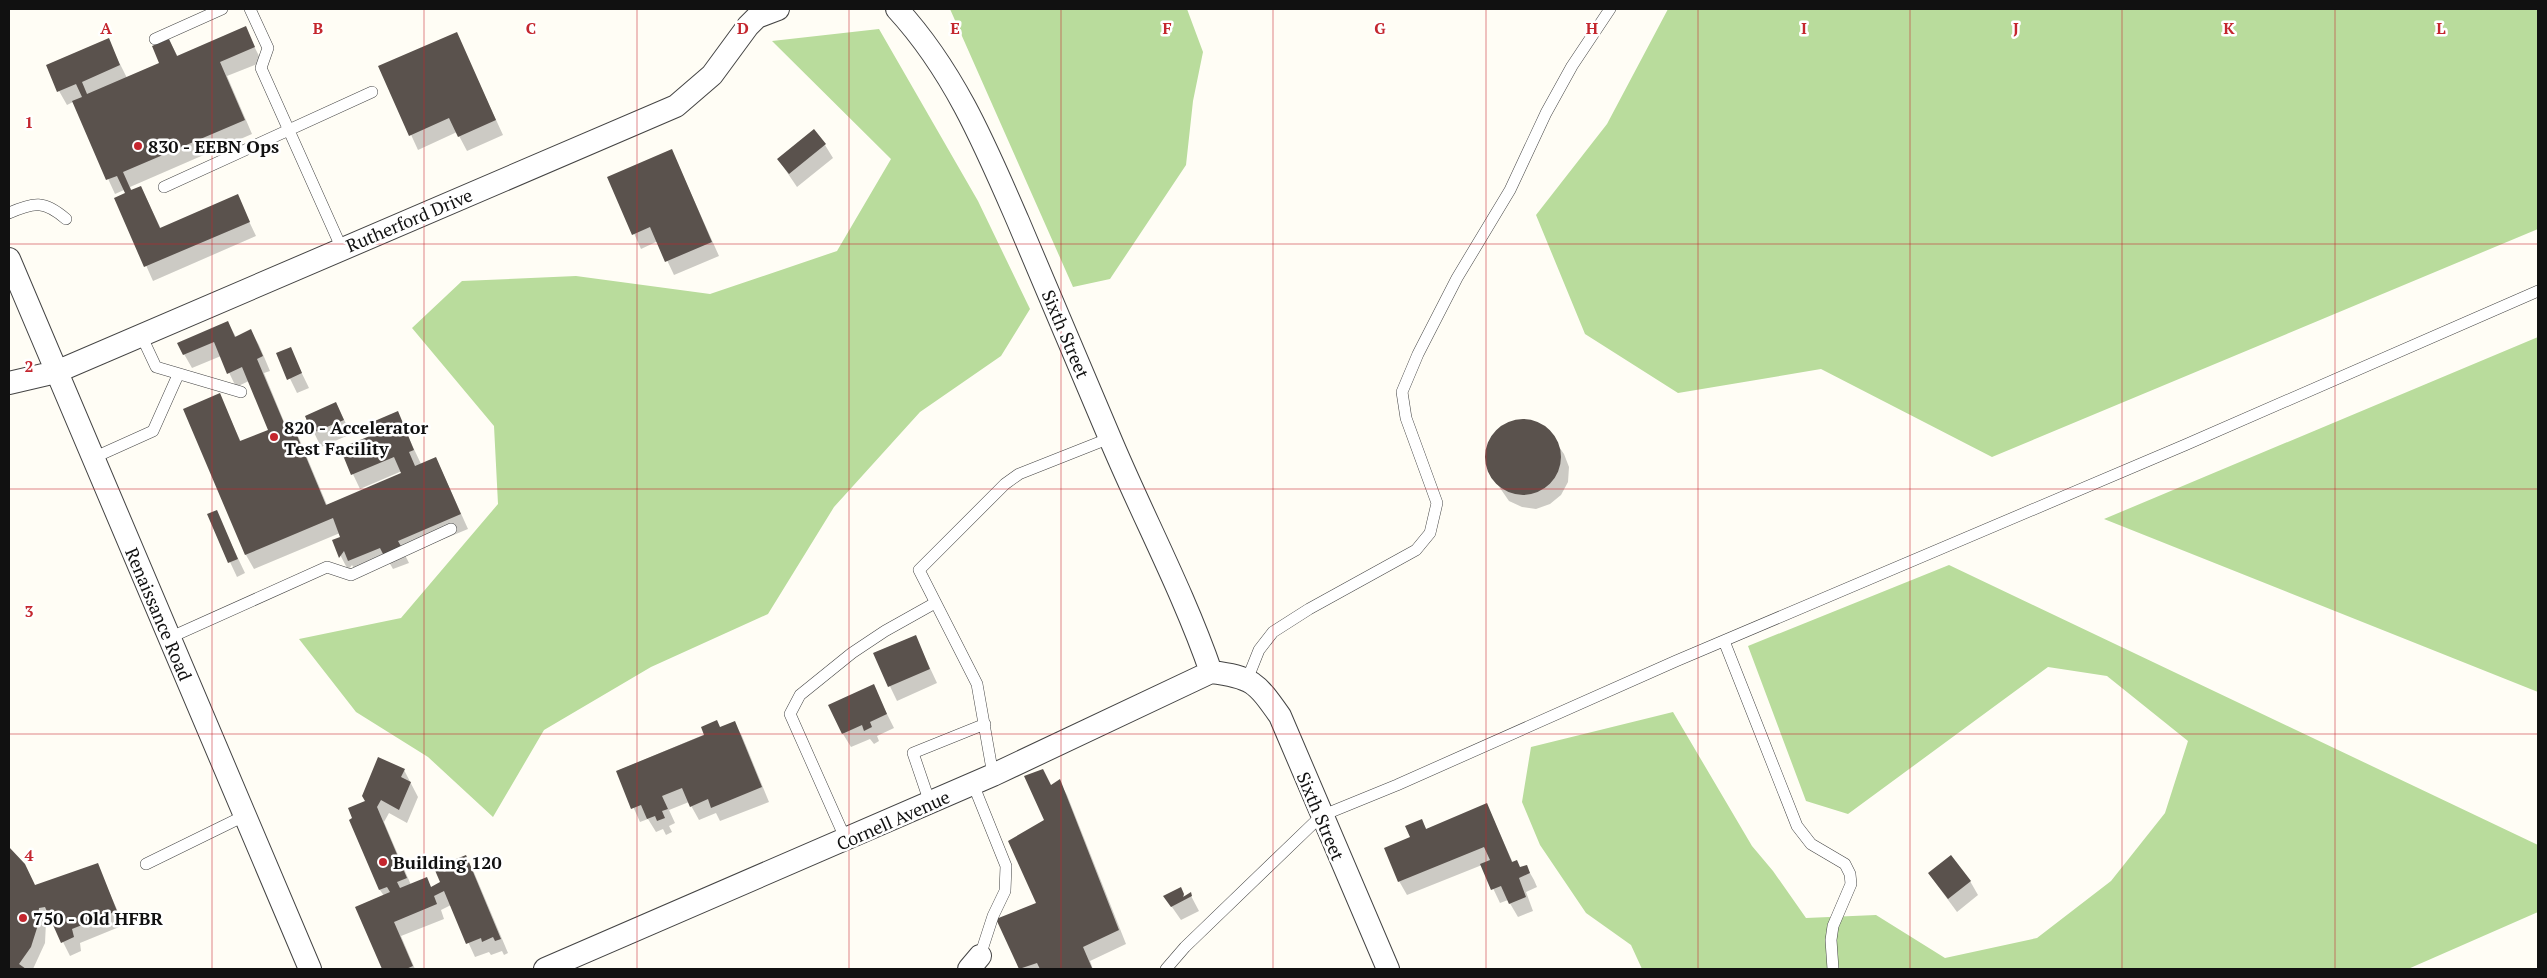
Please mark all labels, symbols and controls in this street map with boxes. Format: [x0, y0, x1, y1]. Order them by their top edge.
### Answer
text: A [100, 17, 112, 39]
text: B [313, 17, 323, 39]
text: C [526, 17, 536, 39]
text: D [737, 17, 749, 39]
text: E [950, 17, 960, 39]
text: F [1162, 17, 1172, 39]
text: G [1374, 17, 1386, 39]
text: H [1586, 17, 1598, 39]
text: I [1801, 17, 1807, 39]
text: J [2013, 17, 2019, 39]
text: K [2223, 17, 2235, 39]
text: L [2436, 17, 2446, 39]
text: 1 [24, 111, 34, 133]
place label: 830 - EEBN Ops [148, 134, 279, 158]
marker: 830 - EEBN Ops [132, 140, 144, 152]
street label: Rutherford Drive [342, 183, 476, 257]
street label: Sixth Street [1037, 286, 1096, 382]
text: 2 [24, 355, 34, 377]
place label: 820 - Accelerator Test Facility [284, 415, 429, 460]
marker: 820 - Accelerator Test Facility [268, 431, 280, 443]
street label: Renaissance Road [120, 544, 198, 684]
text: 3 [24, 600, 34, 622]
street label: Sixth Street [1292, 768, 1351, 864]
street label: Cornell Avenue [833, 784, 953, 856]
text: 4 [24, 844, 34, 866]
place label: Building 120 [393, 850, 502, 874]
marker: Building 120 [377, 856, 389, 868]
place label: 750 - Old HFBR [33, 906, 163, 930]
marker: 750 - Old HFBR [17, 912, 29, 924]

